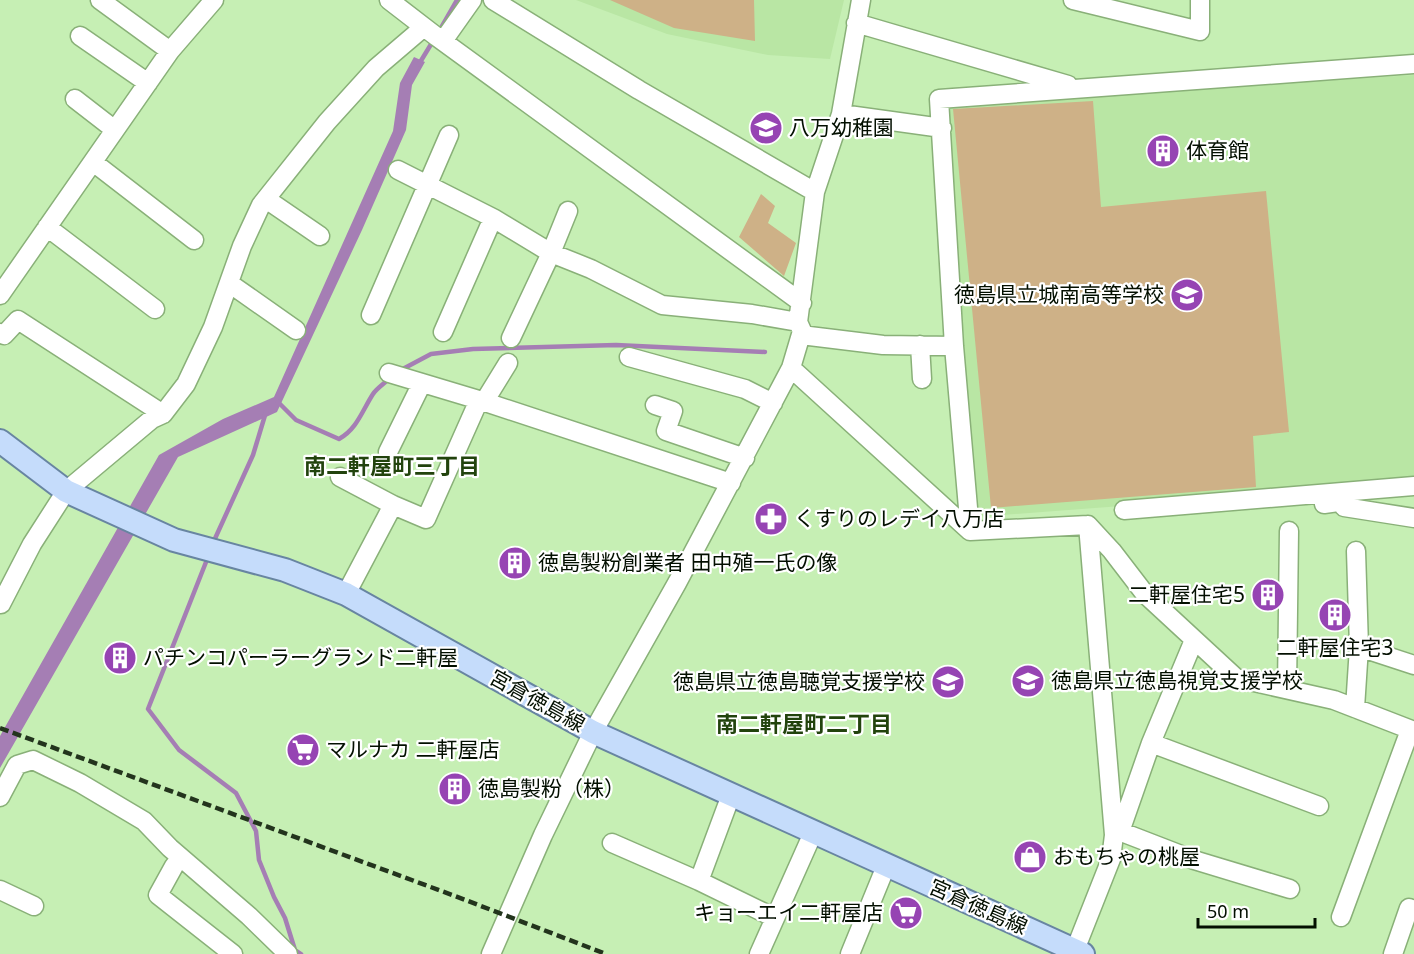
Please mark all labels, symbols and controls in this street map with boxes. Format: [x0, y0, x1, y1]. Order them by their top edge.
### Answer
school or university icon: 八万幼稚園 [748, 110, 784, 146]
place label: 八万幼稚園 [789, 113, 894, 141]
building icon: 体育館 [1145, 133, 1181, 169]
place label: 体育館 [1186, 136, 1249, 164]
school or university icon: 徳島県立城南高等学校 [1169, 277, 1205, 313]
place label: 徳島県立城南高等学校 [954, 280, 1164, 308]
district label: 南二軒屋町三丁目 [304, 450, 480, 480]
pharmacy icon: くすりのレデイ八万店 [753, 501, 789, 537]
place label: くすりのレデイ八万店 [794, 504, 1004, 532]
building icon: 徳島製粉創業者 田中殖一氏の像 [497, 545, 533, 581]
place label: 徳島製粉創業者 田中殖一氏の像 [538, 548, 837, 576]
building icon: 二軒屋住宅5 [1250, 577, 1286, 613]
place label: 二軒屋住宅5 [1128, 580, 1245, 608]
building icon: 二軒屋住宅3 [1317, 597, 1353, 633]
place label: 二軒屋住宅3 [1276, 633, 1394, 661]
building icon: パチンコパーラーグランド二軒屋 [102, 640, 138, 676]
place label: パチンコパーラーグランド二軒屋 [143, 643, 458, 671]
street label: 宮倉徳島線 [485, 662, 590, 738]
school or university icon: 徳島県立徳島視覚支援学校 [1010, 663, 1046, 699]
school or university icon: 徳島県立徳島聴覚支援学校 [930, 664, 966, 700]
place label: 徳島県立徳島視覚支援学校 [1051, 666, 1303, 694]
place label: 徳島県立徳島聴覚支援学校 [673, 667, 925, 695]
district label: 南二軒屋町二丁目 [716, 708, 892, 738]
supermarket icon: マルナカ 二軒屋店 [285, 732, 321, 768]
place label: マルナカ 二軒屋店 [326, 735, 499, 763]
building icon: 徳島製粉（株） [437, 771, 473, 807]
place label: 徳島製粉（株） [478, 774, 625, 802]
shop icon: おもちゃの桃屋 [1012, 839, 1048, 875]
place label: おもちゃの桃屋 [1053, 842, 1200, 870]
street label: 宮倉徳島線 [925, 872, 1032, 940]
scale bar [1198, 891, 1315, 929]
supermarket icon: キョーエイ二軒屋店 [888, 895, 924, 931]
place label: キョーエイ二軒屋店 [694, 898, 883, 926]
text: 50 m [1207, 899, 1249, 923]

